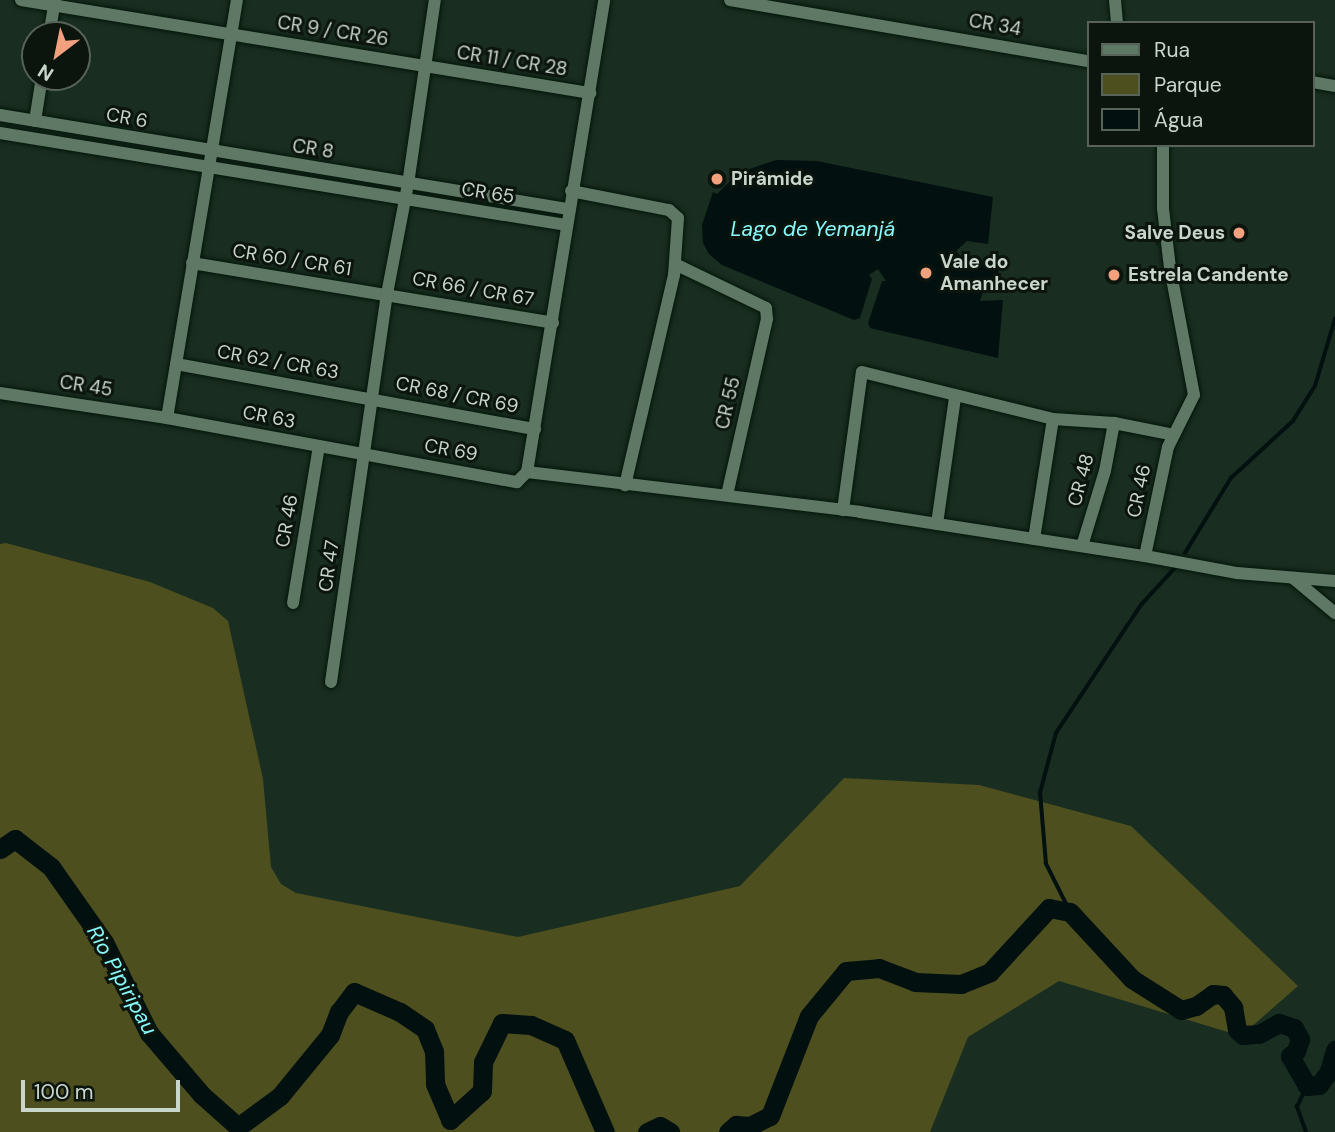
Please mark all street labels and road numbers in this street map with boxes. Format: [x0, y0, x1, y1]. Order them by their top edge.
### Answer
street label: CR 34 [967, 9, 1023, 41]
street label: CR 9 / CR 26 [276, 11, 390, 51]
street label: CR 11 / CR 28 [455, 41, 569, 81]
street label: CR 6 [104, 103, 150, 133]
street label: CR 8 [291, 134, 335, 164]
street label: CR 65 [460, 178, 516, 208]
street label: CR 60 / CR 61 [231, 239, 353, 281]
street label: CR 66 / CR 67 [410, 267, 536, 311]
street label: CR 62 / CR 63 [215, 340, 341, 384]
street label: CR 45 [58, 371, 114, 401]
street label: CR 68 / CR 69 [394, 372, 520, 418]
street label: CR 55 [711, 375, 745, 431]
street label: CR 63 [241, 401, 297, 433]
street label: CR 69 [423, 434, 479, 466]
street label: CR 48 [1063, 451, 1099, 509]
street label: CR 46 [1122, 462, 1156, 520]
street label: CR 46 [271, 493, 303, 549]
street label: CR 47 [314, 539, 344, 593]

